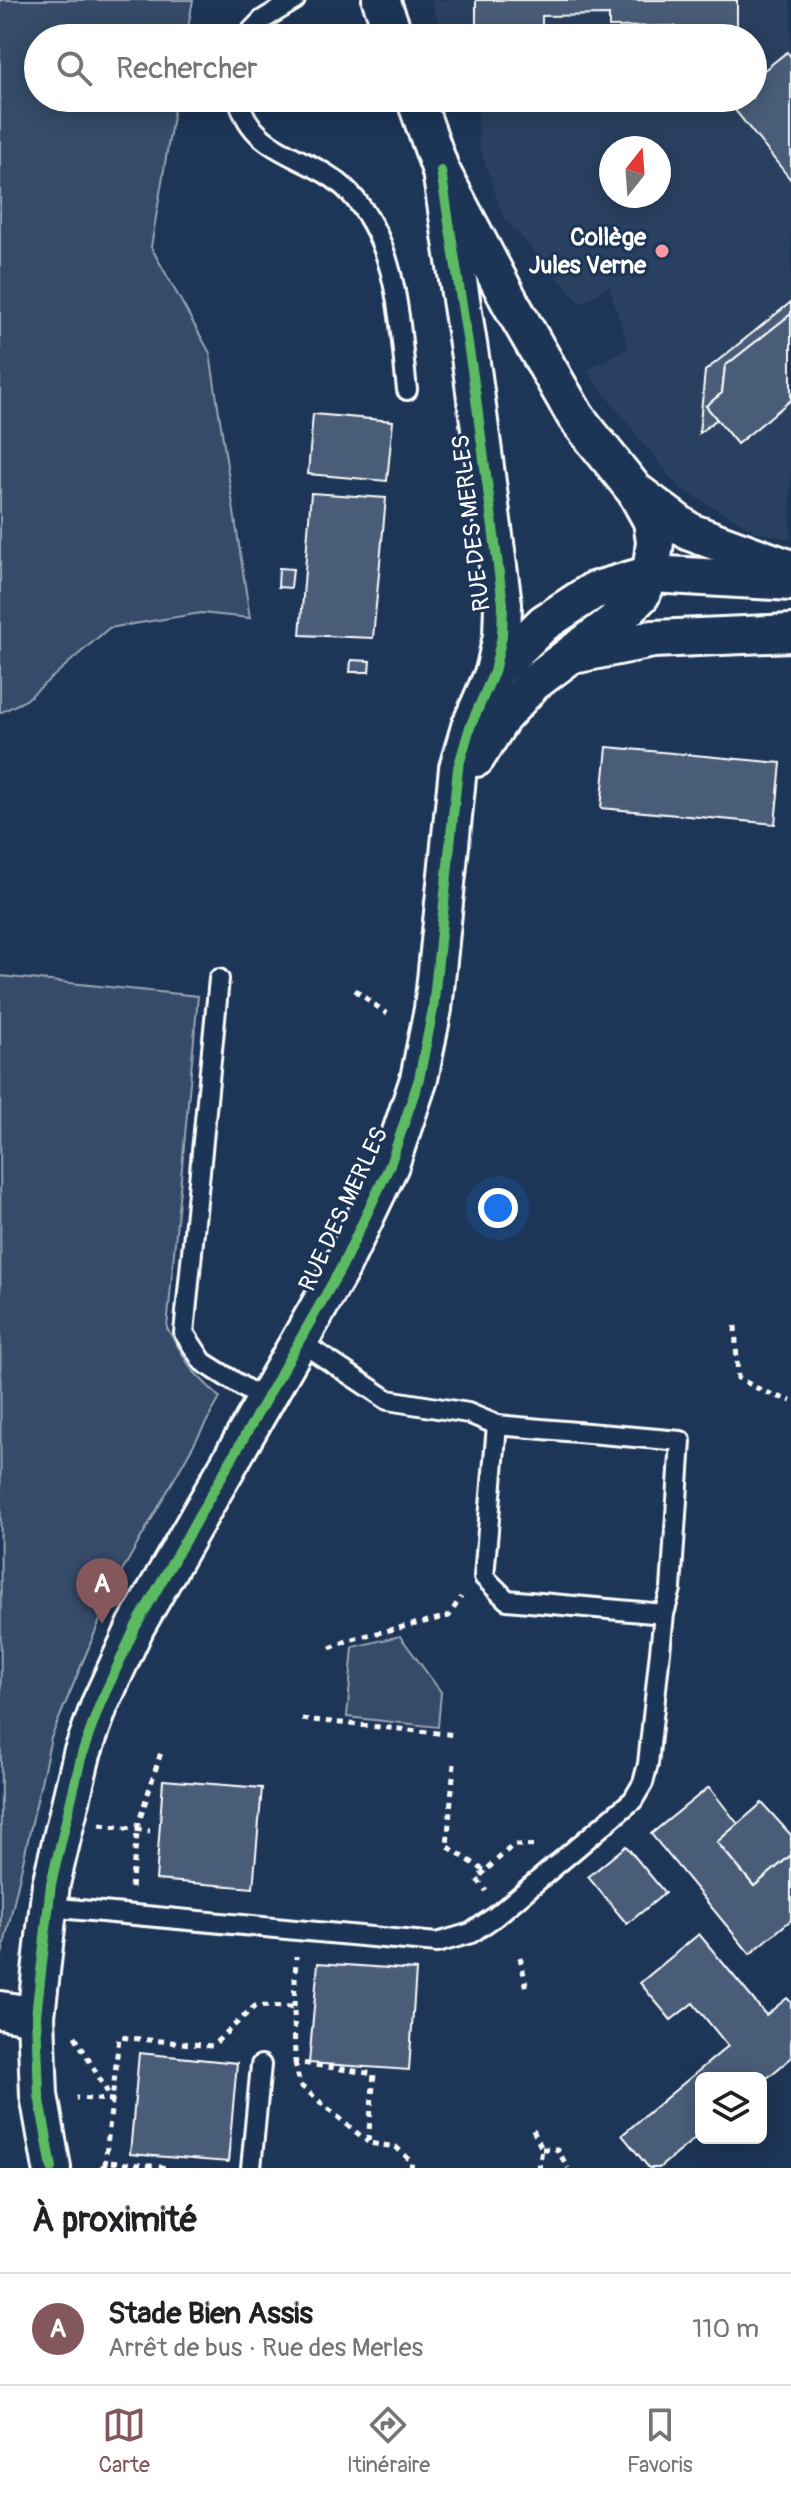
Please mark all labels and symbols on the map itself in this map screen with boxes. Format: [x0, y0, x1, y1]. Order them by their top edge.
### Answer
north arrow [599, 136, 671, 208]
place label: Collège Jules Verne [529, 223, 647, 280]
marker: Collège Jules Verne [653, 242, 671, 260]
street label: RUE DES MERLES [446, 433, 497, 613]
street label: RUE DES MERLES [293, 1122, 394, 1296]
your location [478, 1188, 518, 1228]
pin: A [76, 1558, 128, 1624]

